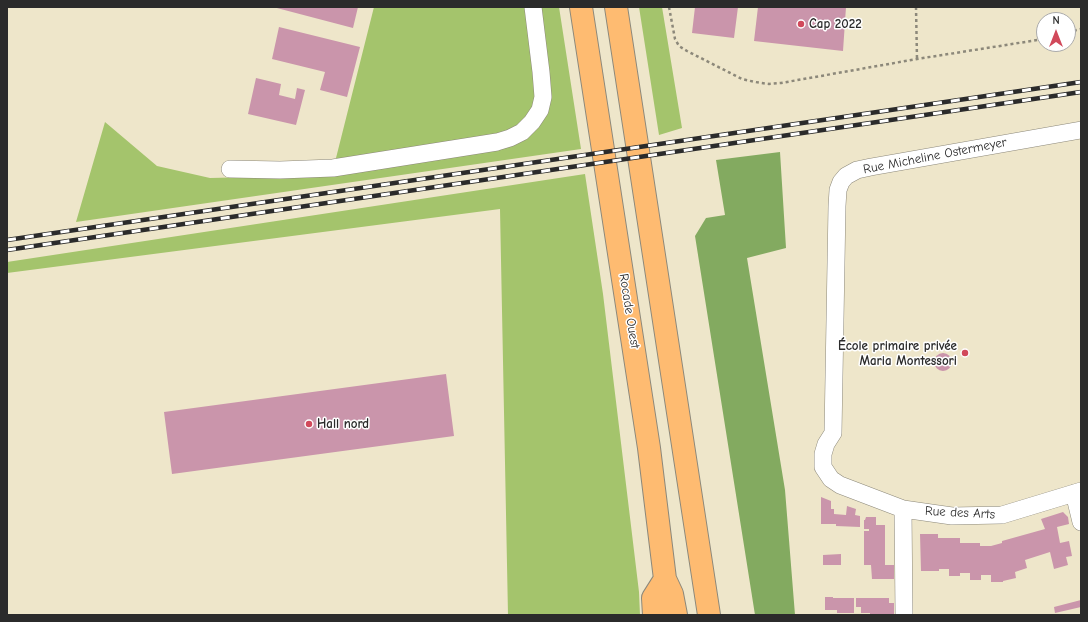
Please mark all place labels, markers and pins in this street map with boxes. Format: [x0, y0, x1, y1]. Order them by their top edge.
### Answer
place label: Cap 2022 [809, 16, 862, 32]
marker: Cap 2022 [796, 19, 806, 29]
place label: École primaire privée Maria Montessori [838, 338, 957, 369]
marker: École primaire privée Maria Montessori [960, 348, 970, 358]
place label: Hall nord [317, 416, 369, 432]
marker: Hall nord [304, 419, 314, 429]

